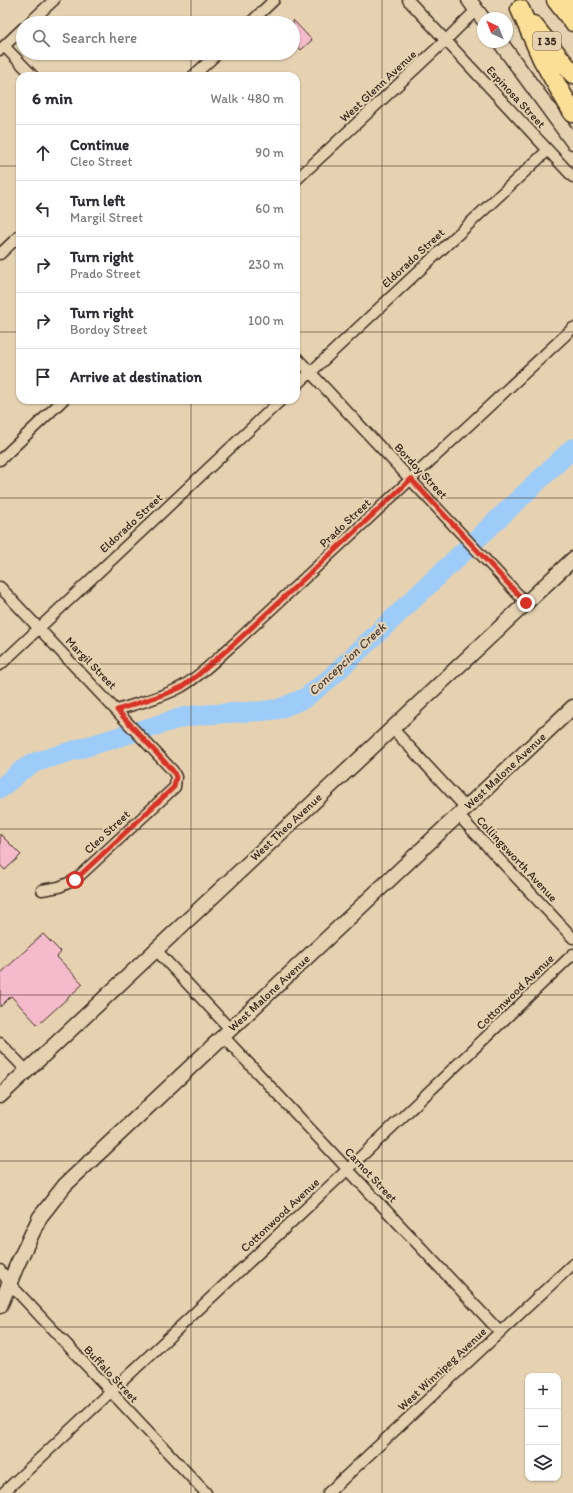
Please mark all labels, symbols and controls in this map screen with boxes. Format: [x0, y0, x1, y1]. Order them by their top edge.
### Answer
north arrow [477, 12, 513, 48]
search box [16, 16, 300, 60]
icon: search [30, 27, 52, 49]
text: Search here [62, 29, 137, 47]
road number: I 35 [533, 32, 561, 50]
street label: West Glenn Avenue [337, 47, 419, 125]
street label: Espinosa Street [484, 63, 549, 131]
text: 6 min [32, 88, 73, 108]
text: Walk · 480 m [210, 91, 284, 106]
text: Continue [70, 136, 129, 154]
icon: ahead [32, 142, 54, 164]
text: 90 m [255, 145, 284, 160]
text: Cleo Street [70, 154, 132, 169]
text: Turn left [70, 192, 125, 210]
icon: left [32, 198, 54, 220]
text: 60 m [255, 201, 284, 216]
text: Margil Street [70, 210, 143, 225]
street label: Eldorado Street [379, 225, 448, 291]
text: Turn right [70, 248, 134, 266]
icon: right [32, 254, 54, 276]
text: 230 m [248, 257, 284, 272]
text: Prado Street [70, 266, 141, 281]
text: Turn right [70, 304, 134, 322]
icon: right [32, 310, 54, 332]
text: 100 m [248, 313, 284, 328]
text: Bordoy Street [70, 322, 147, 337]
icon: arrive [32, 366, 54, 388]
text: Arrive at destination [70, 368, 202, 386]
street label: Bordoy Street [392, 440, 451, 502]
street label: Eldorado Street [97, 490, 166, 556]
street label: Prado Street [316, 495, 374, 550]
route end [517, 594, 535, 612]
water label: Concepcion Creek [305, 619, 390, 699]
street label: Margil Street [63, 634, 120, 692]
street label: West Malone Avenue [461, 729, 549, 812]
street label: West Theo Avenue [247, 790, 325, 864]
street label: Cleo Street [81, 807, 133, 857]
street label: Collingsworth Avenue [474, 813, 561, 905]
route start [66, 871, 84, 889]
street label: West Malone Avenue [225, 951, 313, 1034]
street label: Cottonwood Avenue [473, 951, 557, 1033]
street label: Carnot Street [342, 1145, 400, 1206]
street label: Cottonwood Avenue [238, 1175, 322, 1255]
street label: West Winnipeg Avenue [395, 1324, 489, 1414]
street label: Buffalo Street [81, 1342, 141, 1406]
map controls [525, 1373, 561, 1481]
button: + [525, 1373, 561, 1409]
button: − [525, 1409, 561, 1445]
button: layers [525, 1445, 561, 1481]

